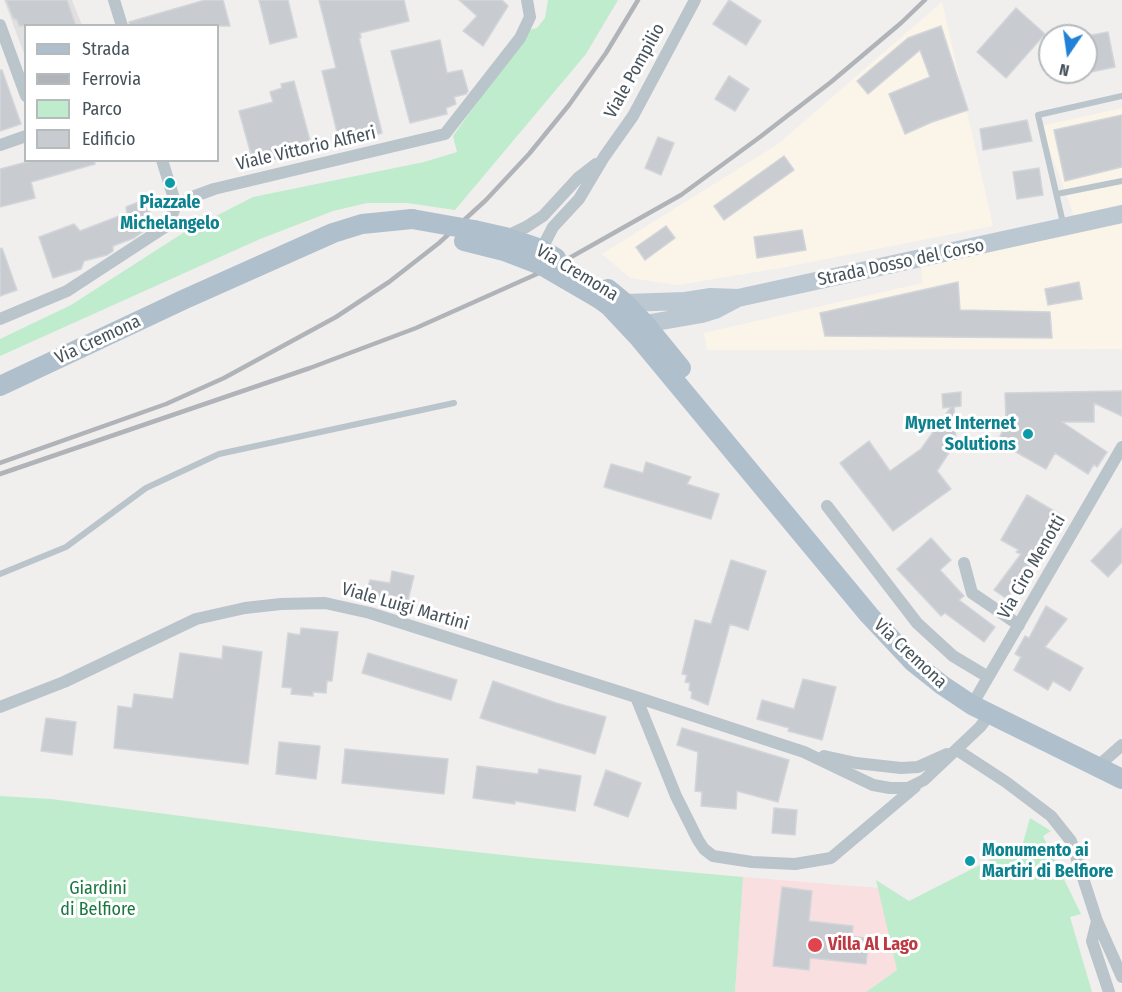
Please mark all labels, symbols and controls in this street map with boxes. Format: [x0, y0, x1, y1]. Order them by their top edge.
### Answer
street label: Viale Pompilio [600, 20, 670, 122]
legend [24, 24, 219, 162]
north arrow [1038, 24, 1098, 84]
text: Strada [82, 38, 130, 60]
text: N [1057, 60, 1071, 80]
text: Ferrovia [82, 68, 141, 90]
text: Parco [82, 98, 122, 120]
street label: Viale Vittorio Alfieri [234, 122, 378, 176]
text: Edificio [82, 128, 135, 150]
marker: Piazzale Michelangelo [163, 176, 177, 190]
place label: Piazzale Michelangelo [120, 192, 220, 234]
street label: Strada Dosso del Corso [816, 235, 986, 291]
street label: Via Cremona [532, 240, 622, 306]
street label: Via Cremona [52, 311, 144, 369]
place label: Mynet Internet Solutions [905, 413, 1016, 456]
marker: Mynet Internet Solutions [1021, 427, 1035, 441]
street label: Via Ciro Menotti [993, 511, 1071, 623]
street label: Viale Luigi Martini [339, 579, 471, 635]
street label: Via Cremona [869, 615, 951, 693]
place label: Monumento ai Martiri di Belfiore [982, 840, 1113, 882]
marker: Monumento ai Martiri di Belfiore [963, 854, 977, 868]
park label: Giardini di Belfiore [60, 878, 136, 920]
place label: Villa Al Lago [828, 934, 918, 956]
marker: Villa Al Lago [806, 936, 824, 954]

